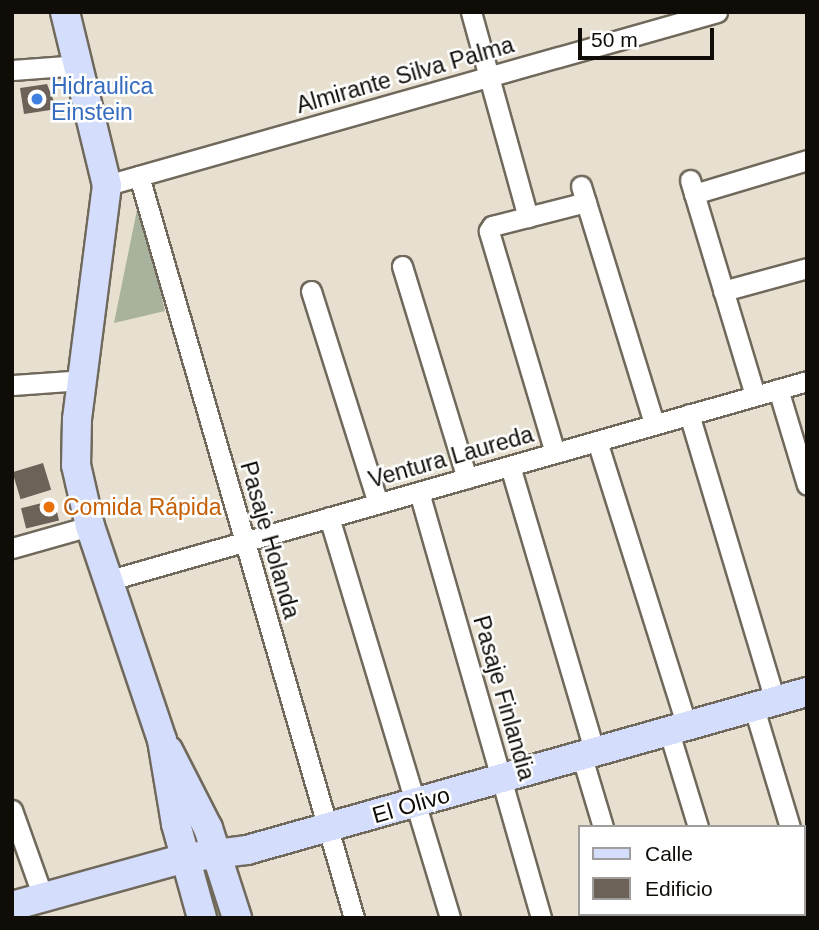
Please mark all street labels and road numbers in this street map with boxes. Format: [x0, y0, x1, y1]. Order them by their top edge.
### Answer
street label: Almirante Silva Palma [293, 31, 517, 119]
street label: Ventura Laureda [365, 420, 537, 494]
street label: Pasaje Holanda [234, 458, 306, 622]
street label: Pasaje Finlandia [467, 612, 541, 784]
street label: El Olivo [369, 781, 453, 829]

